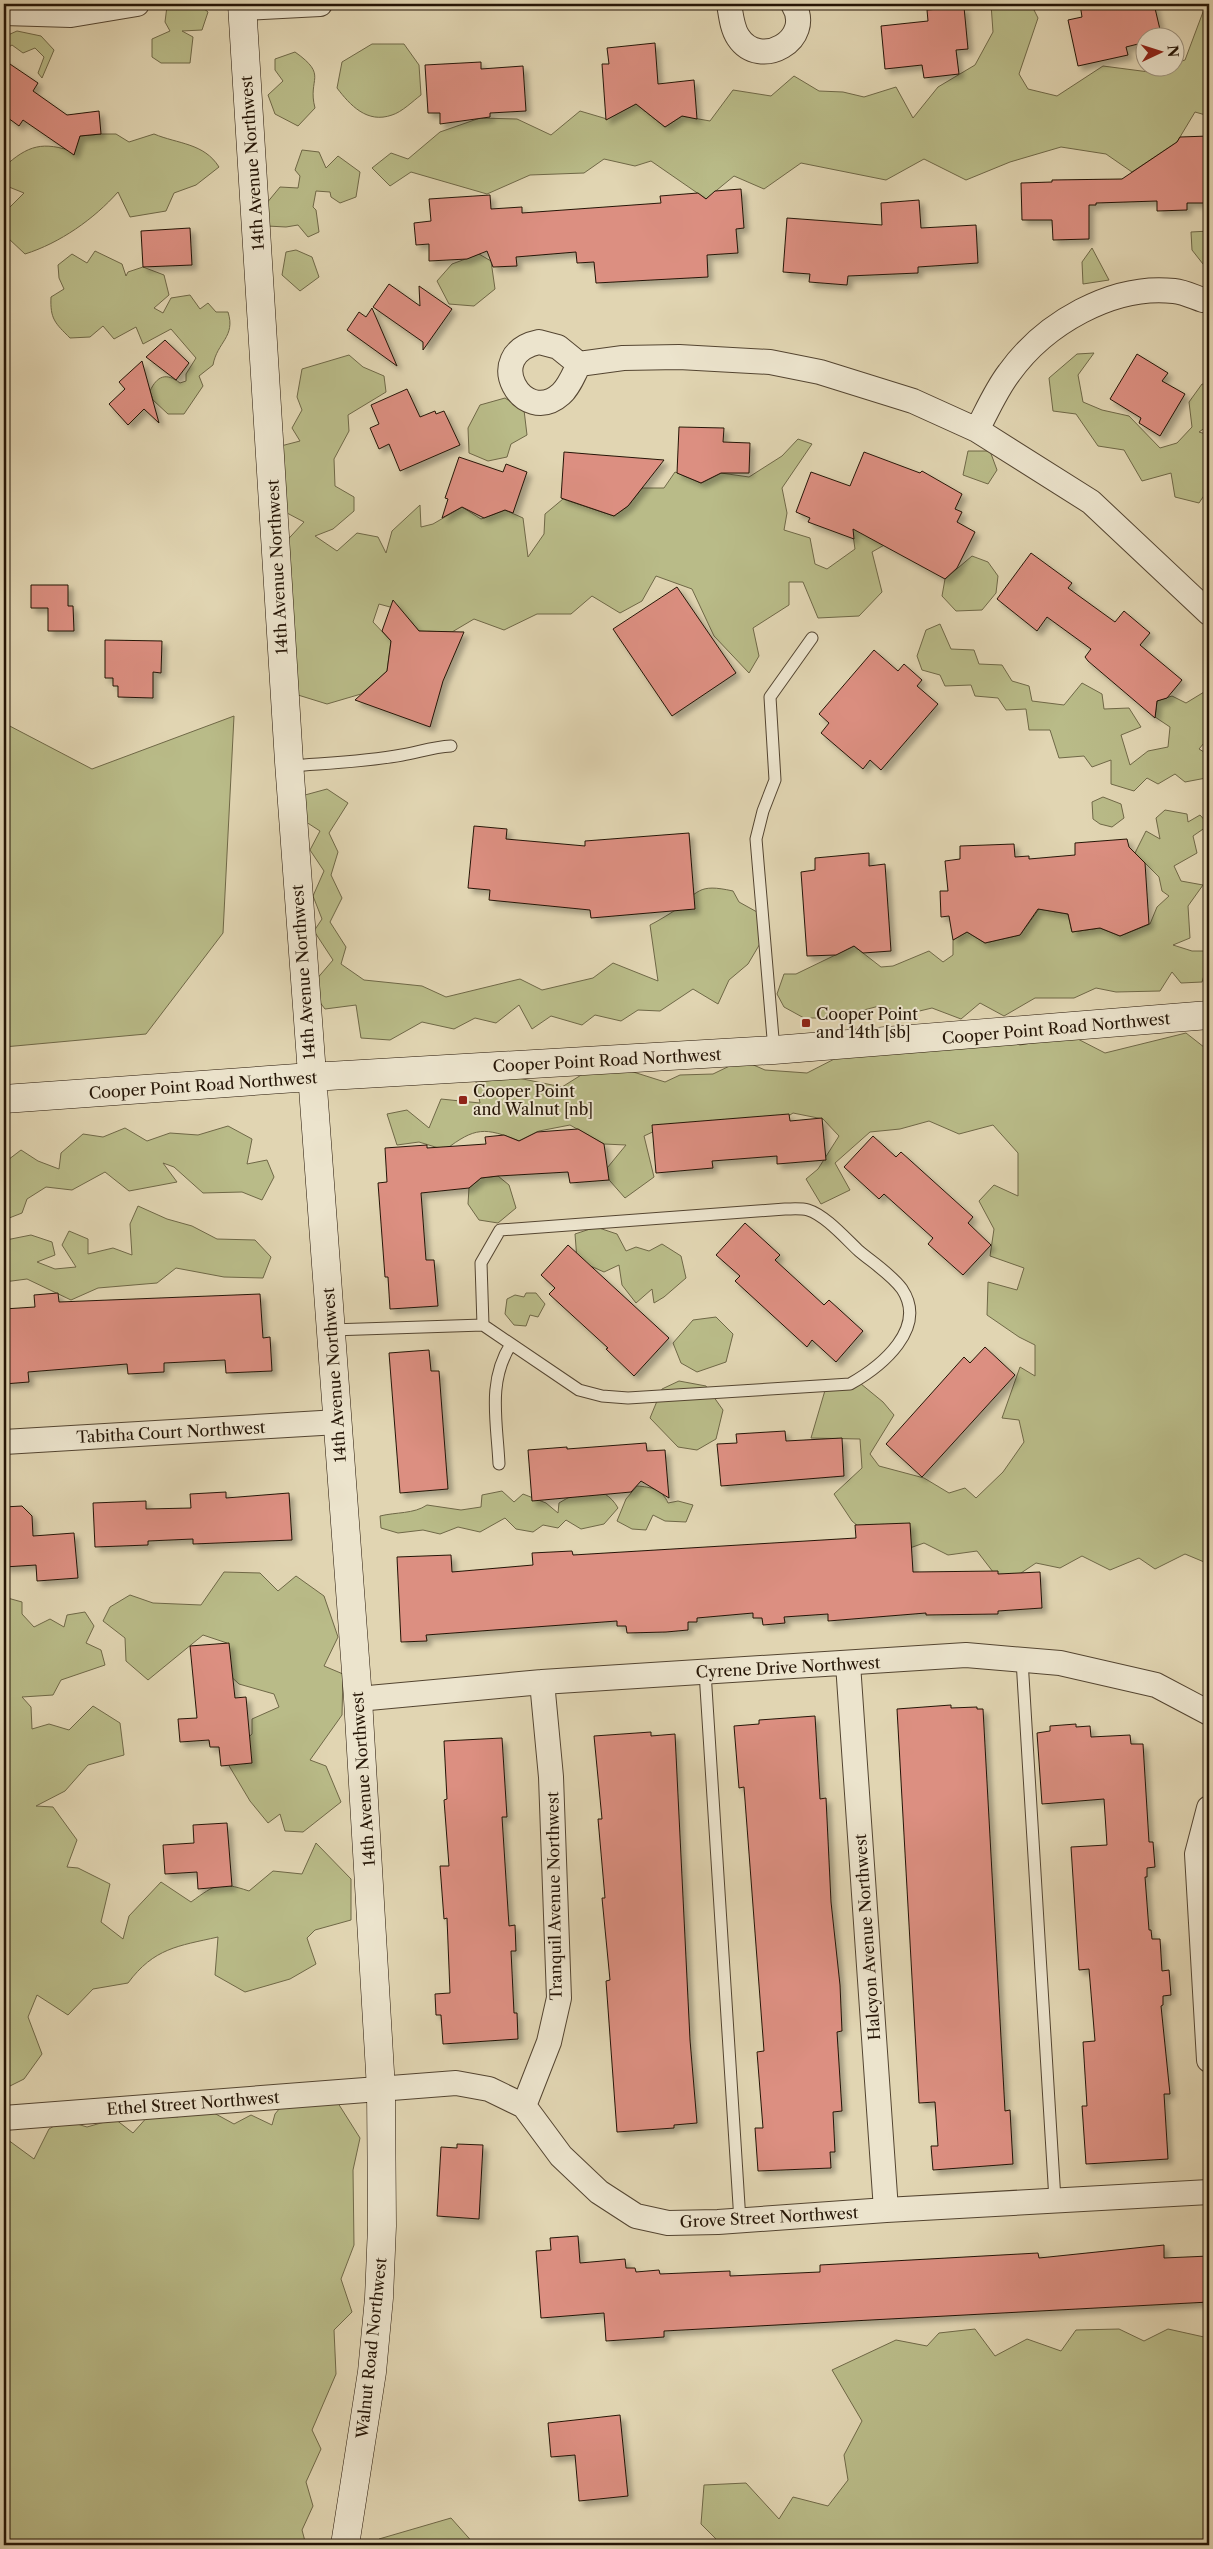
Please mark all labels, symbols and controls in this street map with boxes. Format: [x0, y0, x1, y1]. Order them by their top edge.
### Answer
north arrow [1136, 28, 1186, 78]
text: N [1164, 44, 1182, 58]
street label: 14th Avenue Northwest [236, 75, 268, 251]
street label: 14th Avenue Northwest [262, 479, 292, 655]
street label: 14th Avenue Northwest [287, 884, 319, 1060]
place label: Cooper Point and 14th [sb] [816, 1004, 918, 1042]
street label: Cooper Point Road Northwest [941, 1008, 1171, 1048]
marker: Cooper Point and 14th [sb] [800, 1017, 812, 1029]
street label: Cooper Point Road Northwest [492, 1044, 722, 1076]
street label: Cooper Point Road Northwest [88, 1067, 318, 1103]
place label: Cooper Point and Walnut [nb] [473, 1081, 593, 1119]
marker: Cooper Point and Walnut [nb] [457, 1094, 469, 1106]
street label: 14th Avenue Northwest [318, 1287, 350, 1463]
street label: Tabitha Court Northwest [76, 1417, 266, 1447]
street label: Cyrene Drive Northwest [695, 1652, 881, 1682]
street label: 14th Avenue Northwest [347, 1691, 379, 1867]
street label: Tranquil Avenue Northwest [542, 1791, 566, 2001]
street label: Halcyon Avenue Northwest [850, 1833, 884, 2041]
street label: Ethel Street Northwest [106, 2087, 280, 2119]
street label: Grove Street Northwest [679, 2202, 859, 2232]
street label: Walnut Road Northwest [351, 2256, 390, 2440]

